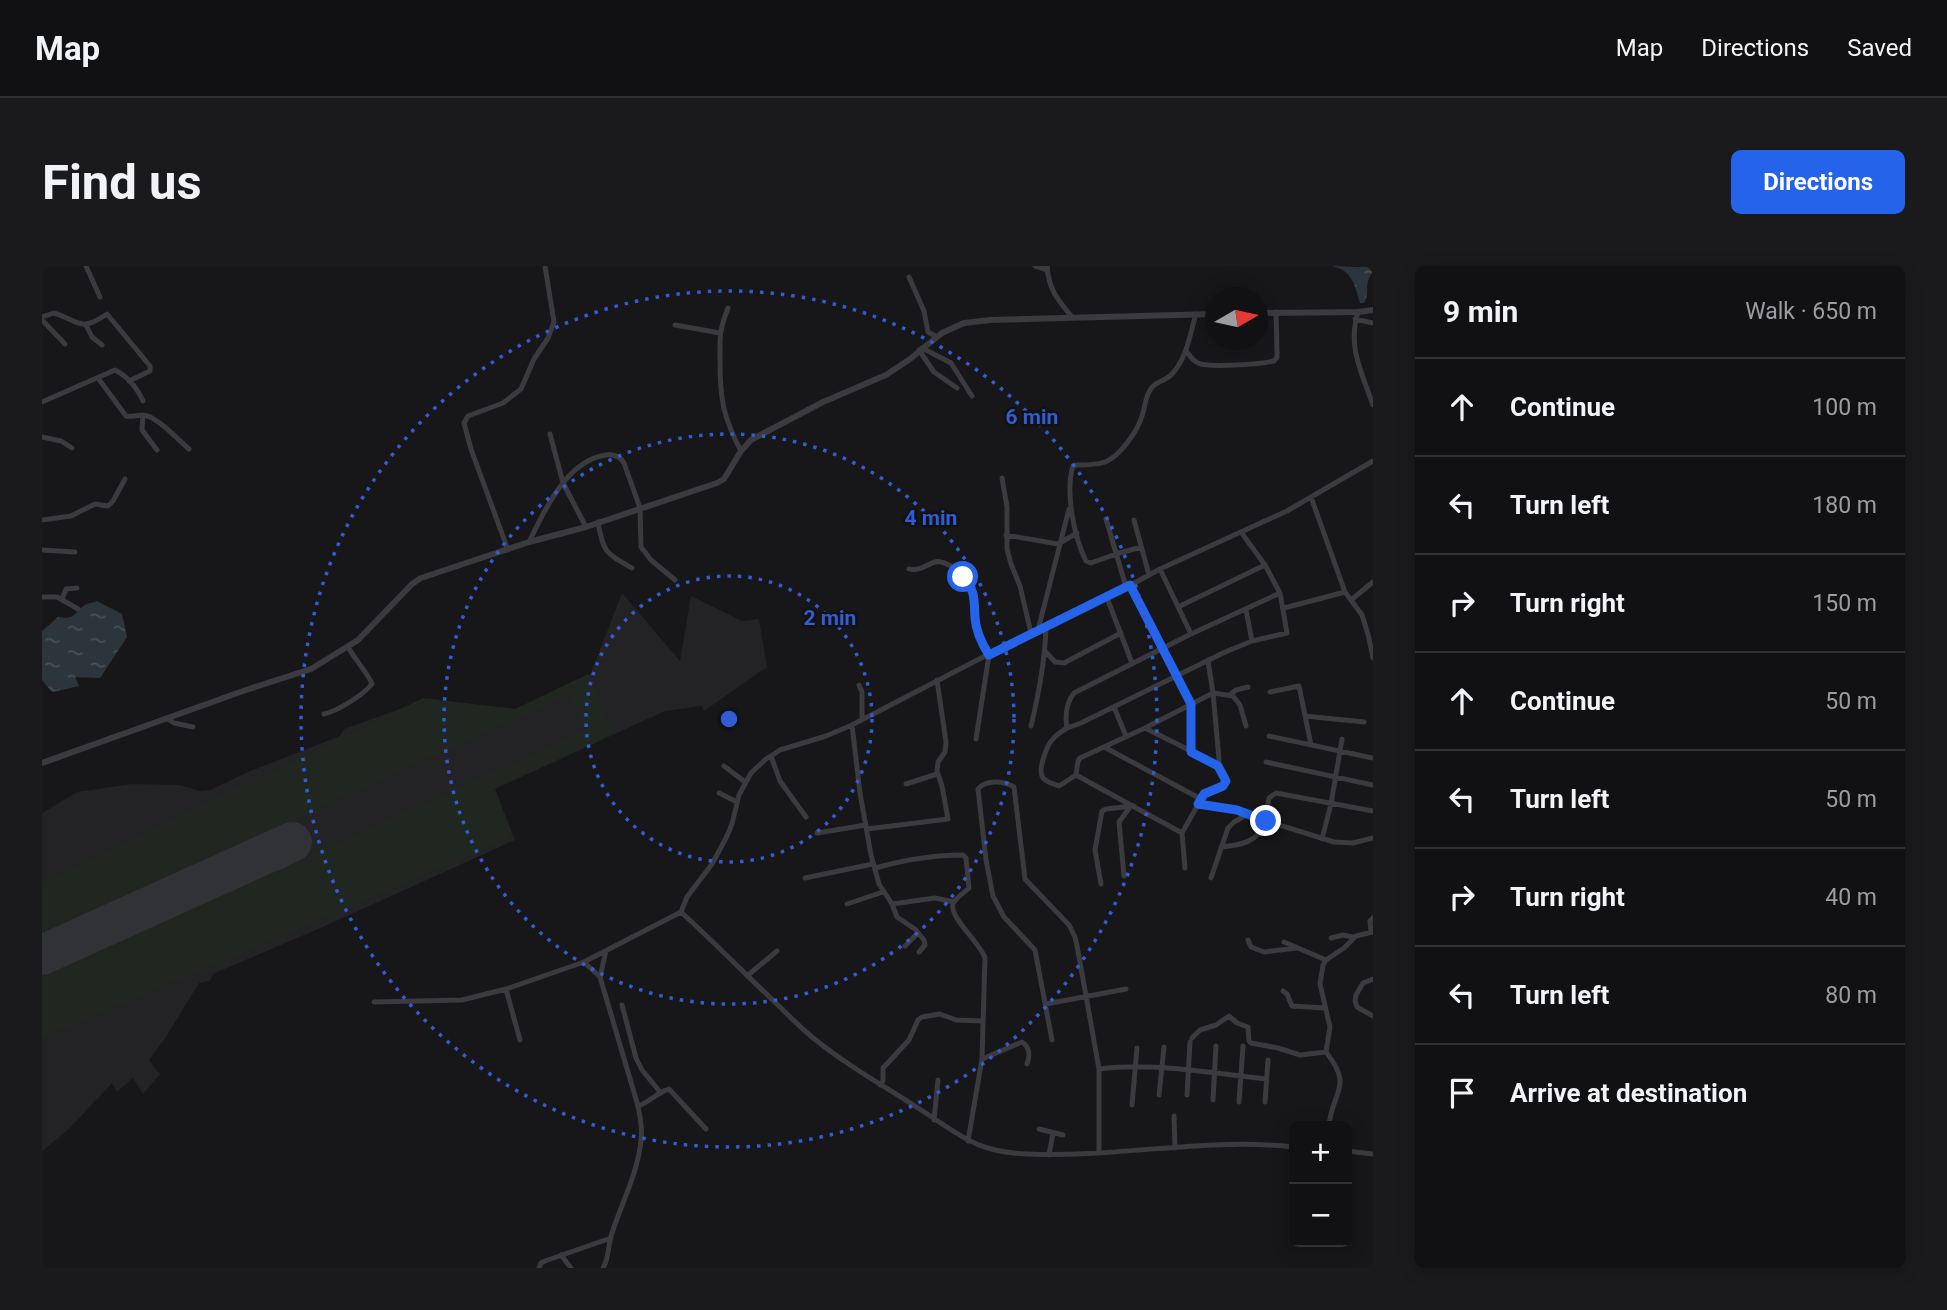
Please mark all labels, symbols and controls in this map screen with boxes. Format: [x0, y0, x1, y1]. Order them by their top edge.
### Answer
text: Map [35, 29, 100, 68]
text: Map [1616, 34, 1663, 62]
text: Directions [1701, 34, 1809, 62]
text: Saved [1847, 34, 1912, 62]
button: Directions [1731, 150, 1905, 214]
text: Find us [42, 154, 202, 211]
north arrow [1205, 287, 1268, 350]
text: 9 min [1443, 294, 1518, 329]
text: Walk · 650 m [1745, 298, 1877, 325]
icon: ahead [1443, 388, 1481, 426]
text: Continue [1510, 392, 1615, 422]
text: 100 m [1812, 394, 1877, 421]
text: 6 min [1006, 405, 1058, 429]
icon: left [1443, 486, 1481, 524]
text: Turn left [1510, 490, 1609, 520]
text: 180 m [1812, 492, 1877, 519]
text: 4 min [905, 506, 957, 530]
route start [947, 561, 978, 592]
icon: right [1443, 584, 1481, 622]
text: Turn right [1510, 588, 1625, 618]
text: 150 m [1812, 590, 1877, 617]
text: 2 min [804, 606, 856, 630]
icon: ahead [1443, 682, 1481, 720]
text: Continue [1510, 686, 1615, 716]
text: 50 m [1825, 688, 1877, 715]
centre of rings [717, 707, 741, 731]
icon: left [1443, 780, 1481, 818]
text: Turn left [1510, 784, 1609, 814]
text: 50 m [1825, 786, 1877, 813]
route end [1250, 805, 1281, 836]
icon: right [1443, 878, 1481, 916]
text: Turn right [1510, 882, 1625, 912]
text: 40 m [1825, 884, 1877, 911]
icon: left [1443, 976, 1481, 1014]
text: Turn left [1510, 980, 1609, 1010]
text: 80 m [1825, 982, 1877, 1009]
icon: arrive [1443, 1074, 1481, 1112]
text: Arrive at destination [1510, 1078, 1747, 1108]
map controls [1289, 1121, 1352, 1247]
button: + [1289, 1121, 1352, 1184]
button: − [1289, 1184, 1352, 1247]

